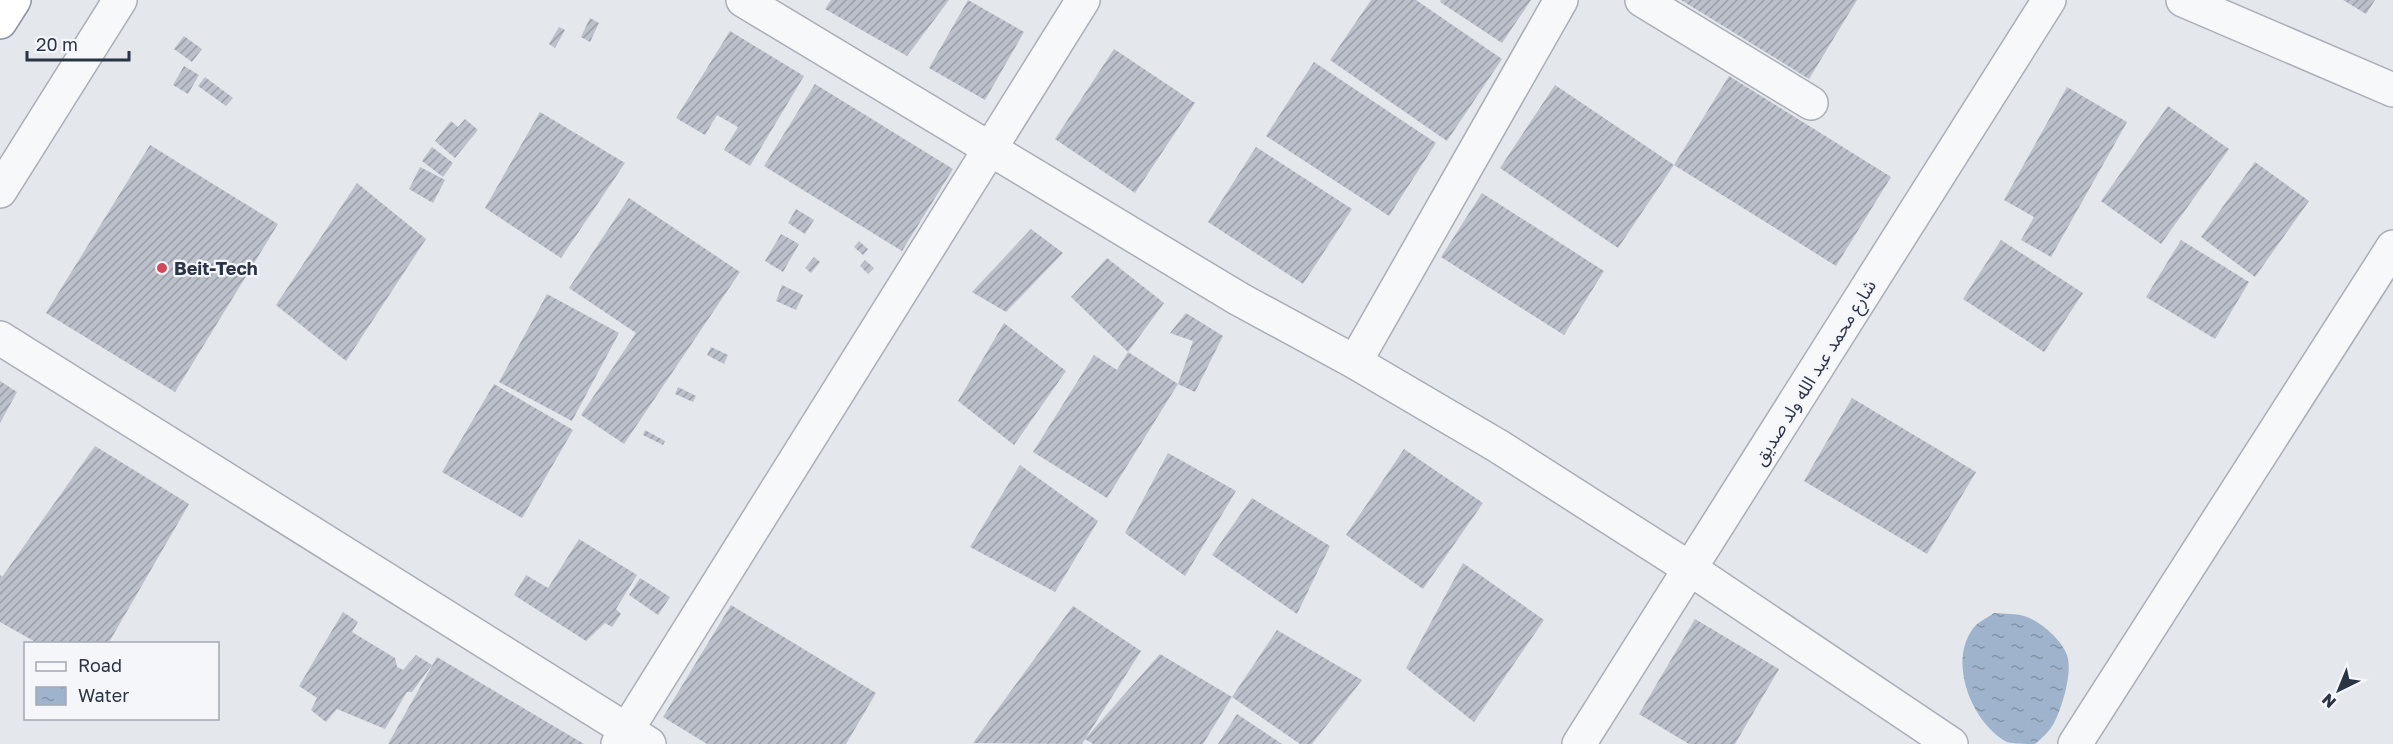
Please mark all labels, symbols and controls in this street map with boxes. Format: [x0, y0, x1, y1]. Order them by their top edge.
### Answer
scale bar [27, 24, 129, 62]
text: 20 m [36, 33, 78, 55]
place label: Beit-Tech [174, 257, 258, 279]
marker: Beit-Tech [155, 261, 169, 275]
street label: شارع محمد عبد الله ولد صديق [1748, 275, 1884, 471]
legend [24, 642, 219, 720]
text: Road [78, 654, 122, 676]
north arrow [2309, 660, 2369, 720]
text: Water [78, 684, 129, 706]
text: N [2317, 690, 2340, 712]

